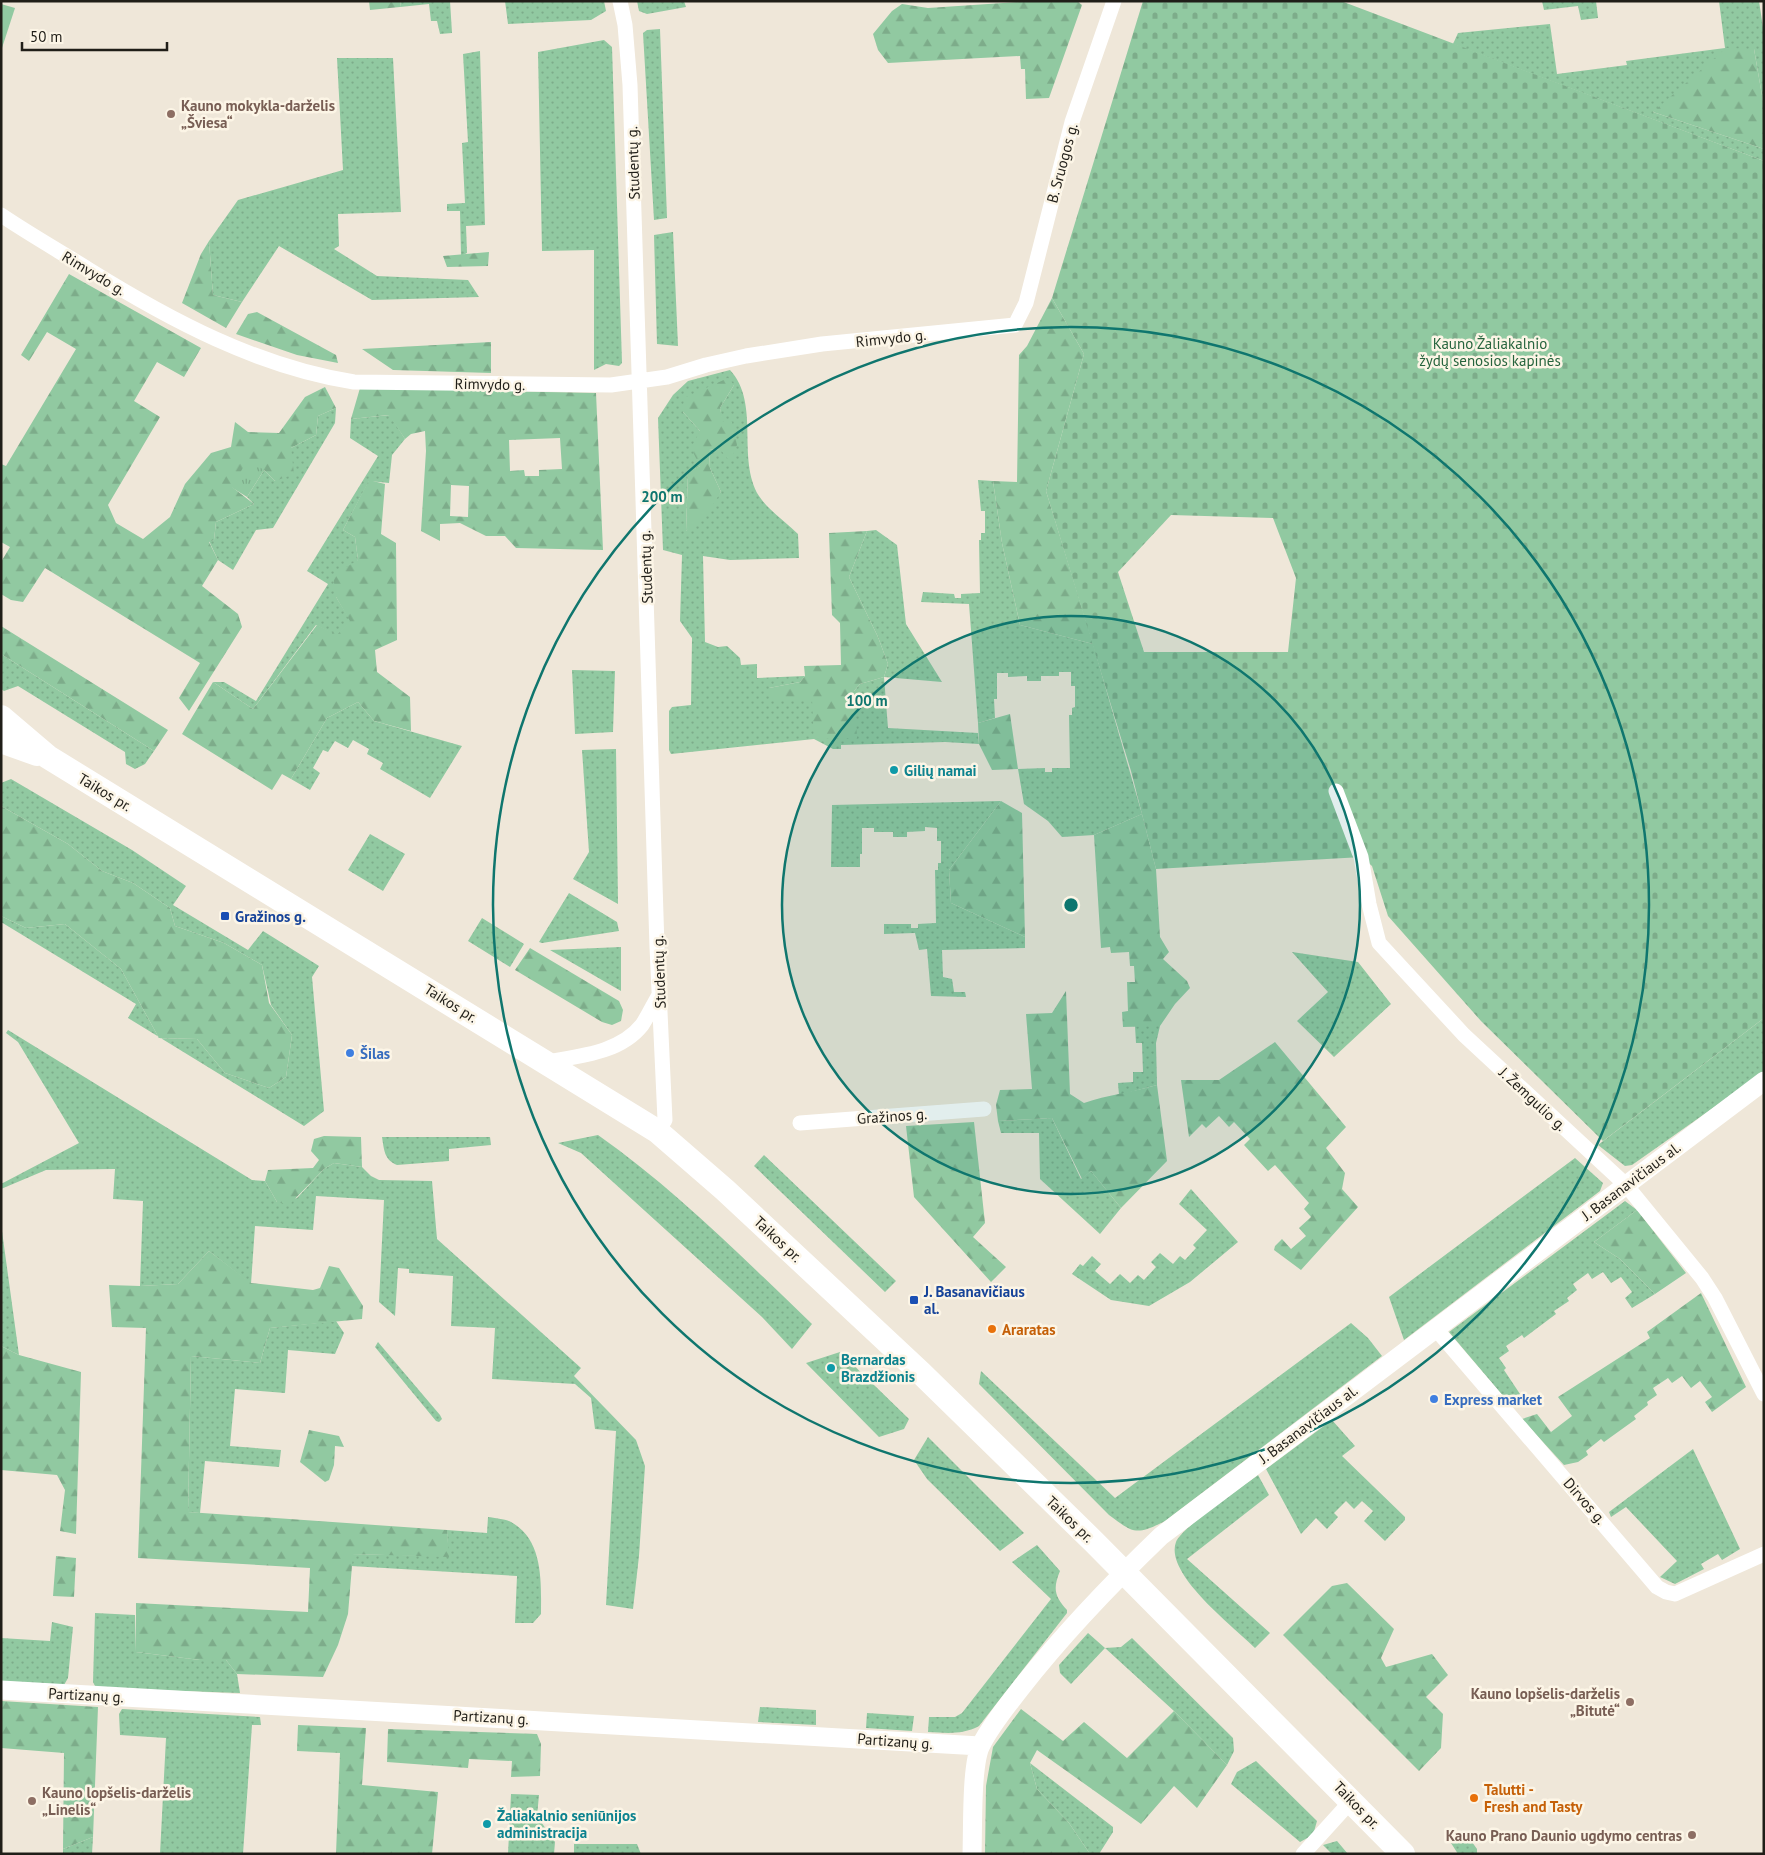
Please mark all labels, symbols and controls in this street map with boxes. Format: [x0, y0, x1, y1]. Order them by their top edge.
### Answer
scale bar [22, 20, 168, 52]
text: 50 m [30, 27, 63, 46]
place label: Kauno mokykla-darželis „Šviesa“ [181, 96, 335, 132]
marker: Kauno mokykla-darželis „Šviesa“ [165, 108, 177, 120]
street label: B. Sruogos g. [1042, 121, 1082, 205]
street label: Studentų g. [622, 126, 644, 200]
street label: Rimvydo g. [59, 247, 129, 299]
street label: Rimvydo g. [855, 325, 927, 351]
park label: Kauno Žaliakalnio žydų senosios kapinės [1419, 334, 1561, 370]
street label: Rimvydo g. [454, 374, 526, 394]
text: 200 m [641, 487, 683, 506]
street label: Studentų g. [635, 530, 657, 604]
text: 100 m [846, 691, 888, 710]
place label: Gilių namai [904, 761, 977, 780]
marker: Gilių namai [888, 764, 900, 776]
street label: Taikos pr. [75, 769, 135, 815]
centre of rings [1062, 896, 1080, 914]
place label: Gražinos g. [235, 907, 306, 926]
marker: Gražinos g. [219, 910, 231, 922]
street label: Studentų g. [648, 935, 670, 1009]
street label: Taikos pr. [421, 979, 481, 1027]
place label: Šilas [360, 1044, 390, 1063]
marker: Šilas [344, 1047, 356, 1059]
street label: J. Žemgulio g. [1495, 1062, 1571, 1135]
street label: Gražinos g. [856, 1104, 928, 1128]
street label: J. Basanavičiaus al. [1577, 1138, 1684, 1225]
street label: Taikos pr. [750, 1212, 806, 1266]
place label: J. Basanavičiaus al. [923, 1282, 1025, 1318]
marker: J. Basanavičiaus al. [908, 1294, 920, 1306]
place label: Araratas [1002, 1320, 1056, 1339]
marker: Araratas [986, 1323, 998, 1335]
place label: Bernardas Brazdžionis [841, 1350, 915, 1386]
marker: Bernardas Brazdžionis [825, 1362, 837, 1374]
street label: J. Basanavičiaus al. [1254, 1381, 1361, 1468]
place label: Express market [1444, 1390, 1543, 1409]
marker: Express market [1428, 1393, 1440, 1405]
street label: Dirvos g. [1560, 1474, 1610, 1528]
street label: Taikos pr. [1042, 1492, 1098, 1546]
street label: Partizanų g. [48, 1684, 124, 1706]
place label: Kauno lopšelis-darželis „Bitutė“ [1471, 1684, 1620, 1720]
marker: Kauno lopšelis-darželis „Bitutė“ [1624, 1696, 1636, 1708]
street label: Partizanų g. [453, 1706, 529, 1728]
street label: Partizanų g. [857, 1729, 933, 1753]
street label: Taikos pr. [1330, 1777, 1384, 1833]
place label: Talutti - Fresh and Tasty [1484, 1780, 1583, 1816]
place label: Kauno lopšelis-darželis „Linelis“ [42, 1783, 191, 1819]
marker: Talutti - Fresh and Tasty [1468, 1792, 1480, 1804]
marker: Kauno lopšelis-darželis „Linelis“ [26, 1795, 38, 1807]
place label: Žaliakalnio seniūnijos administracija [497, 1806, 636, 1842]
marker: Žaliakalnio seniūnijos administracija [481, 1818, 493, 1830]
place label: Kauno Prano Daunio ugdymo centras [1446, 1826, 1682, 1845]
marker: Kauno Prano Daunio ugdymo centras [1686, 1829, 1698, 1841]

